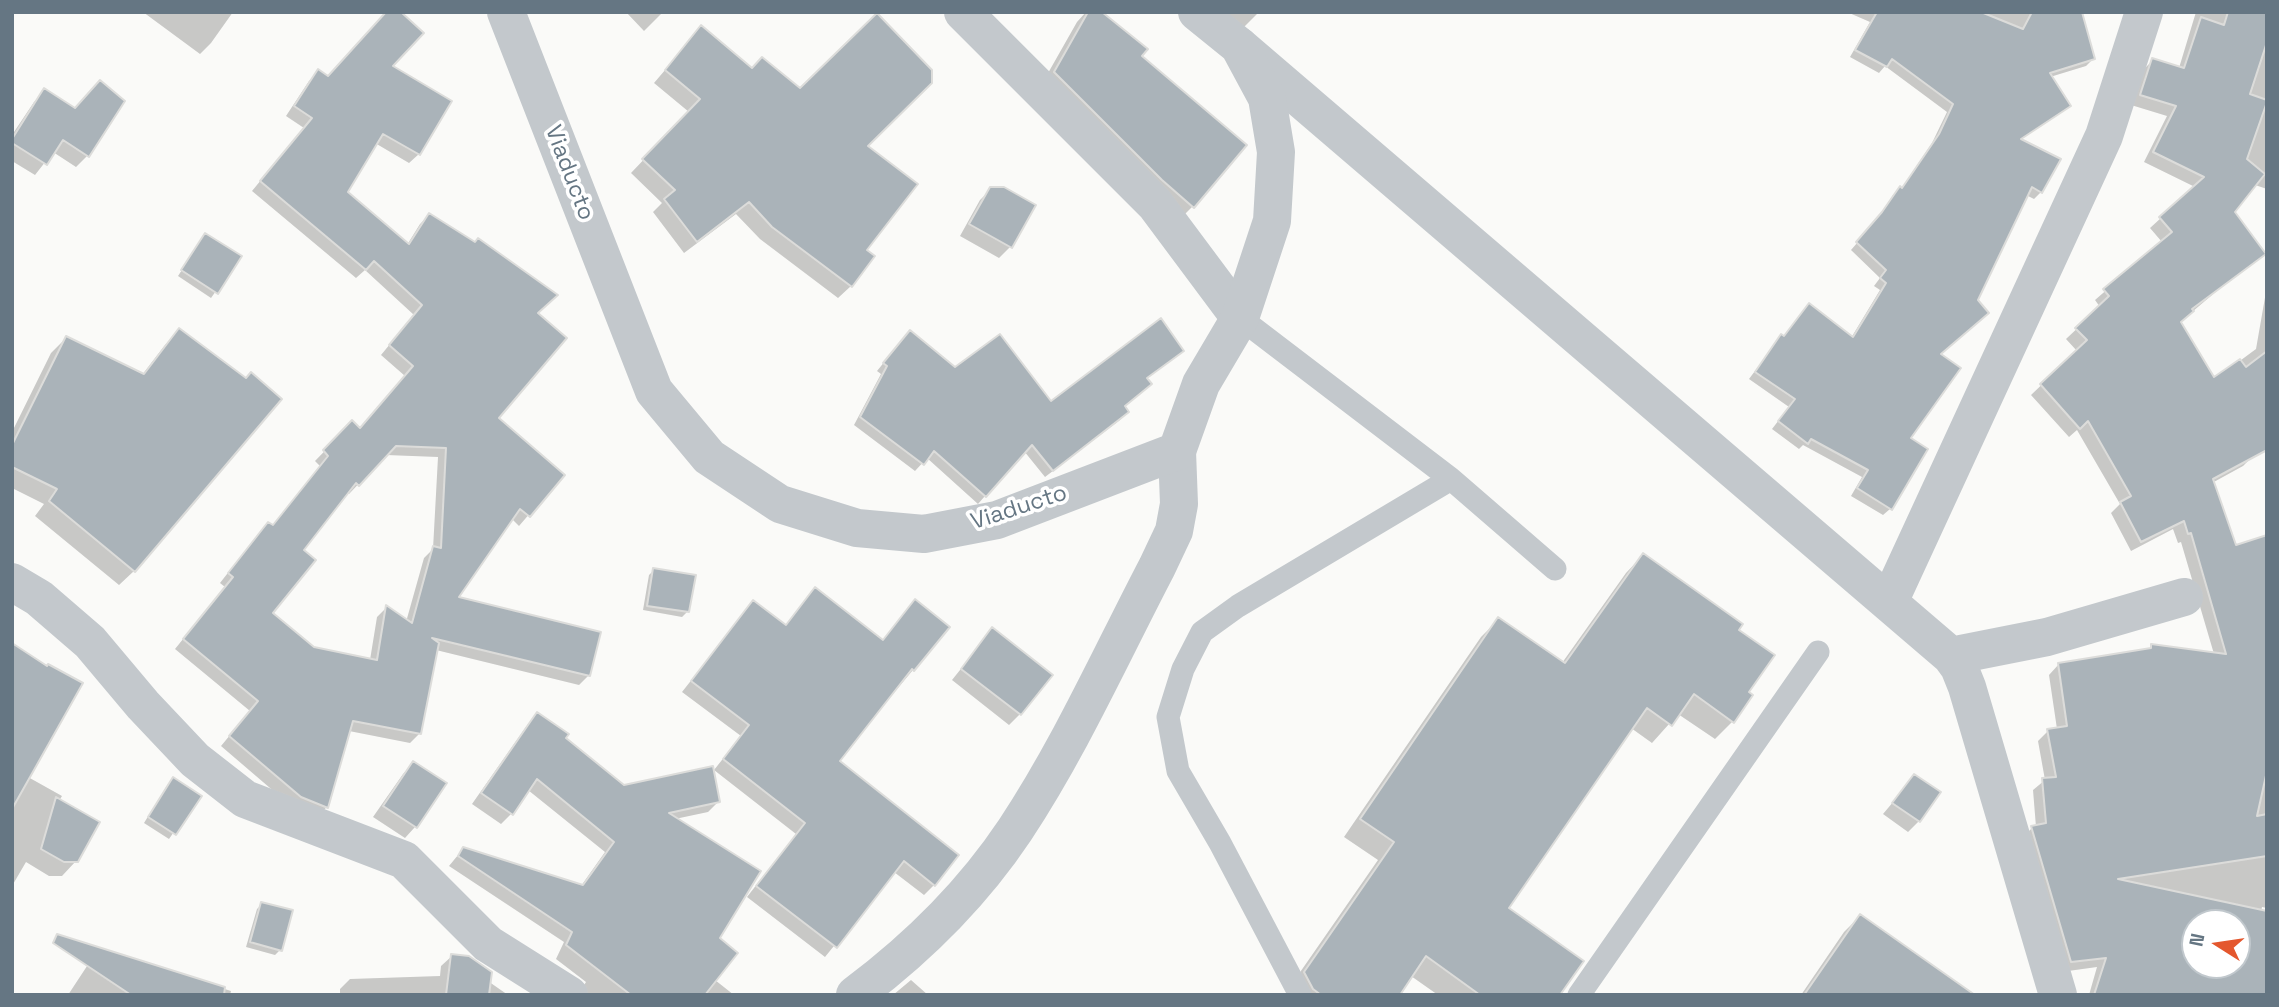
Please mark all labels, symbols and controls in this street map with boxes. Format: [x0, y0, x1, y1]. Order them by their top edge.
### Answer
street label: Viaducto [538, 122, 600, 224]
street label: Viaducto [967, 480, 1071, 536]
north arrow [2181, 909, 2251, 979]
text: N [2183, 931, 2210, 949]

